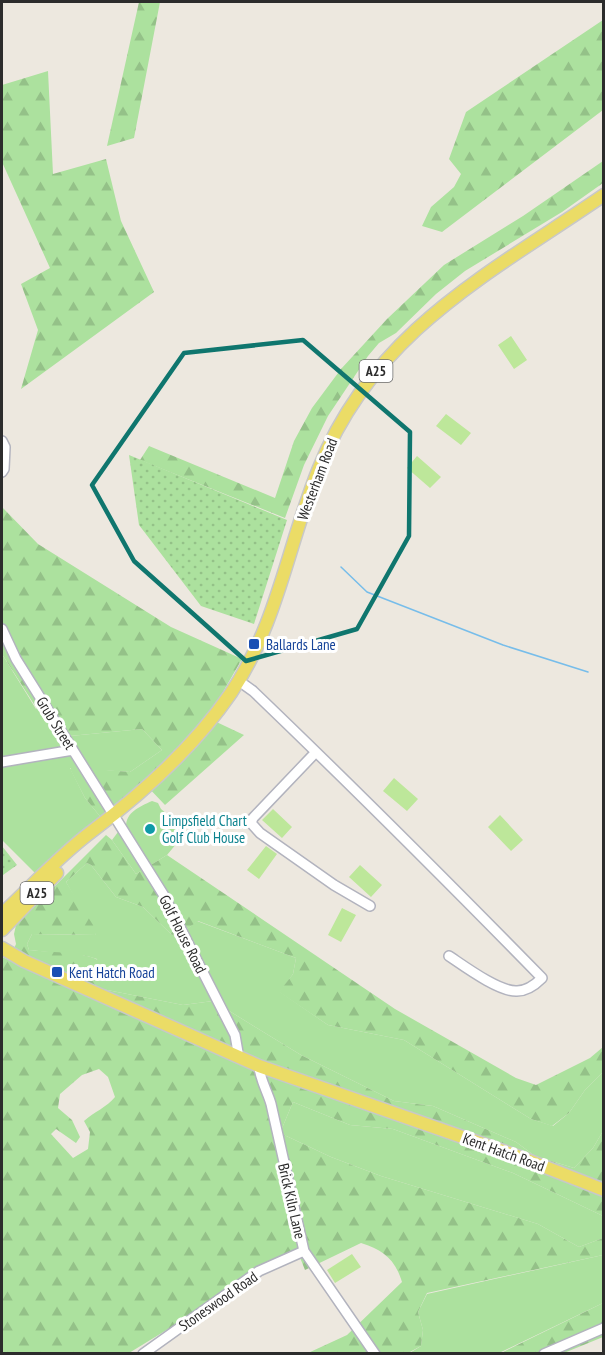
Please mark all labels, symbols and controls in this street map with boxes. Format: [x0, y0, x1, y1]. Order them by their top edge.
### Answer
road number: A25 [360, 360, 392, 382]
street label: Westerham Road [293, 435, 341, 523]
place label: Ballards Lane [266, 635, 336, 654]
marker: Ballards Lane [247, 637, 261, 651]
street label: Grub Street [32, 693, 80, 753]
place label: Limpsfield Chart Golf Club House [162, 811, 247, 847]
marker: Limpsfield Chart Golf Club House [143, 822, 157, 836]
road number: A25 [20, 882, 54, 904]
street label: Golf House Road [155, 892, 211, 976]
place label: Kent Hatch Road [69, 963, 155, 982]
marker: Kent Hatch Road [50, 965, 64, 979]
street label: Kent Hatch Road [461, 1128, 547, 1176]
street label: Brick Kiln Lane [274, 1161, 310, 1241]
street label: Stoneswood Road [175, 1267, 261, 1335]

